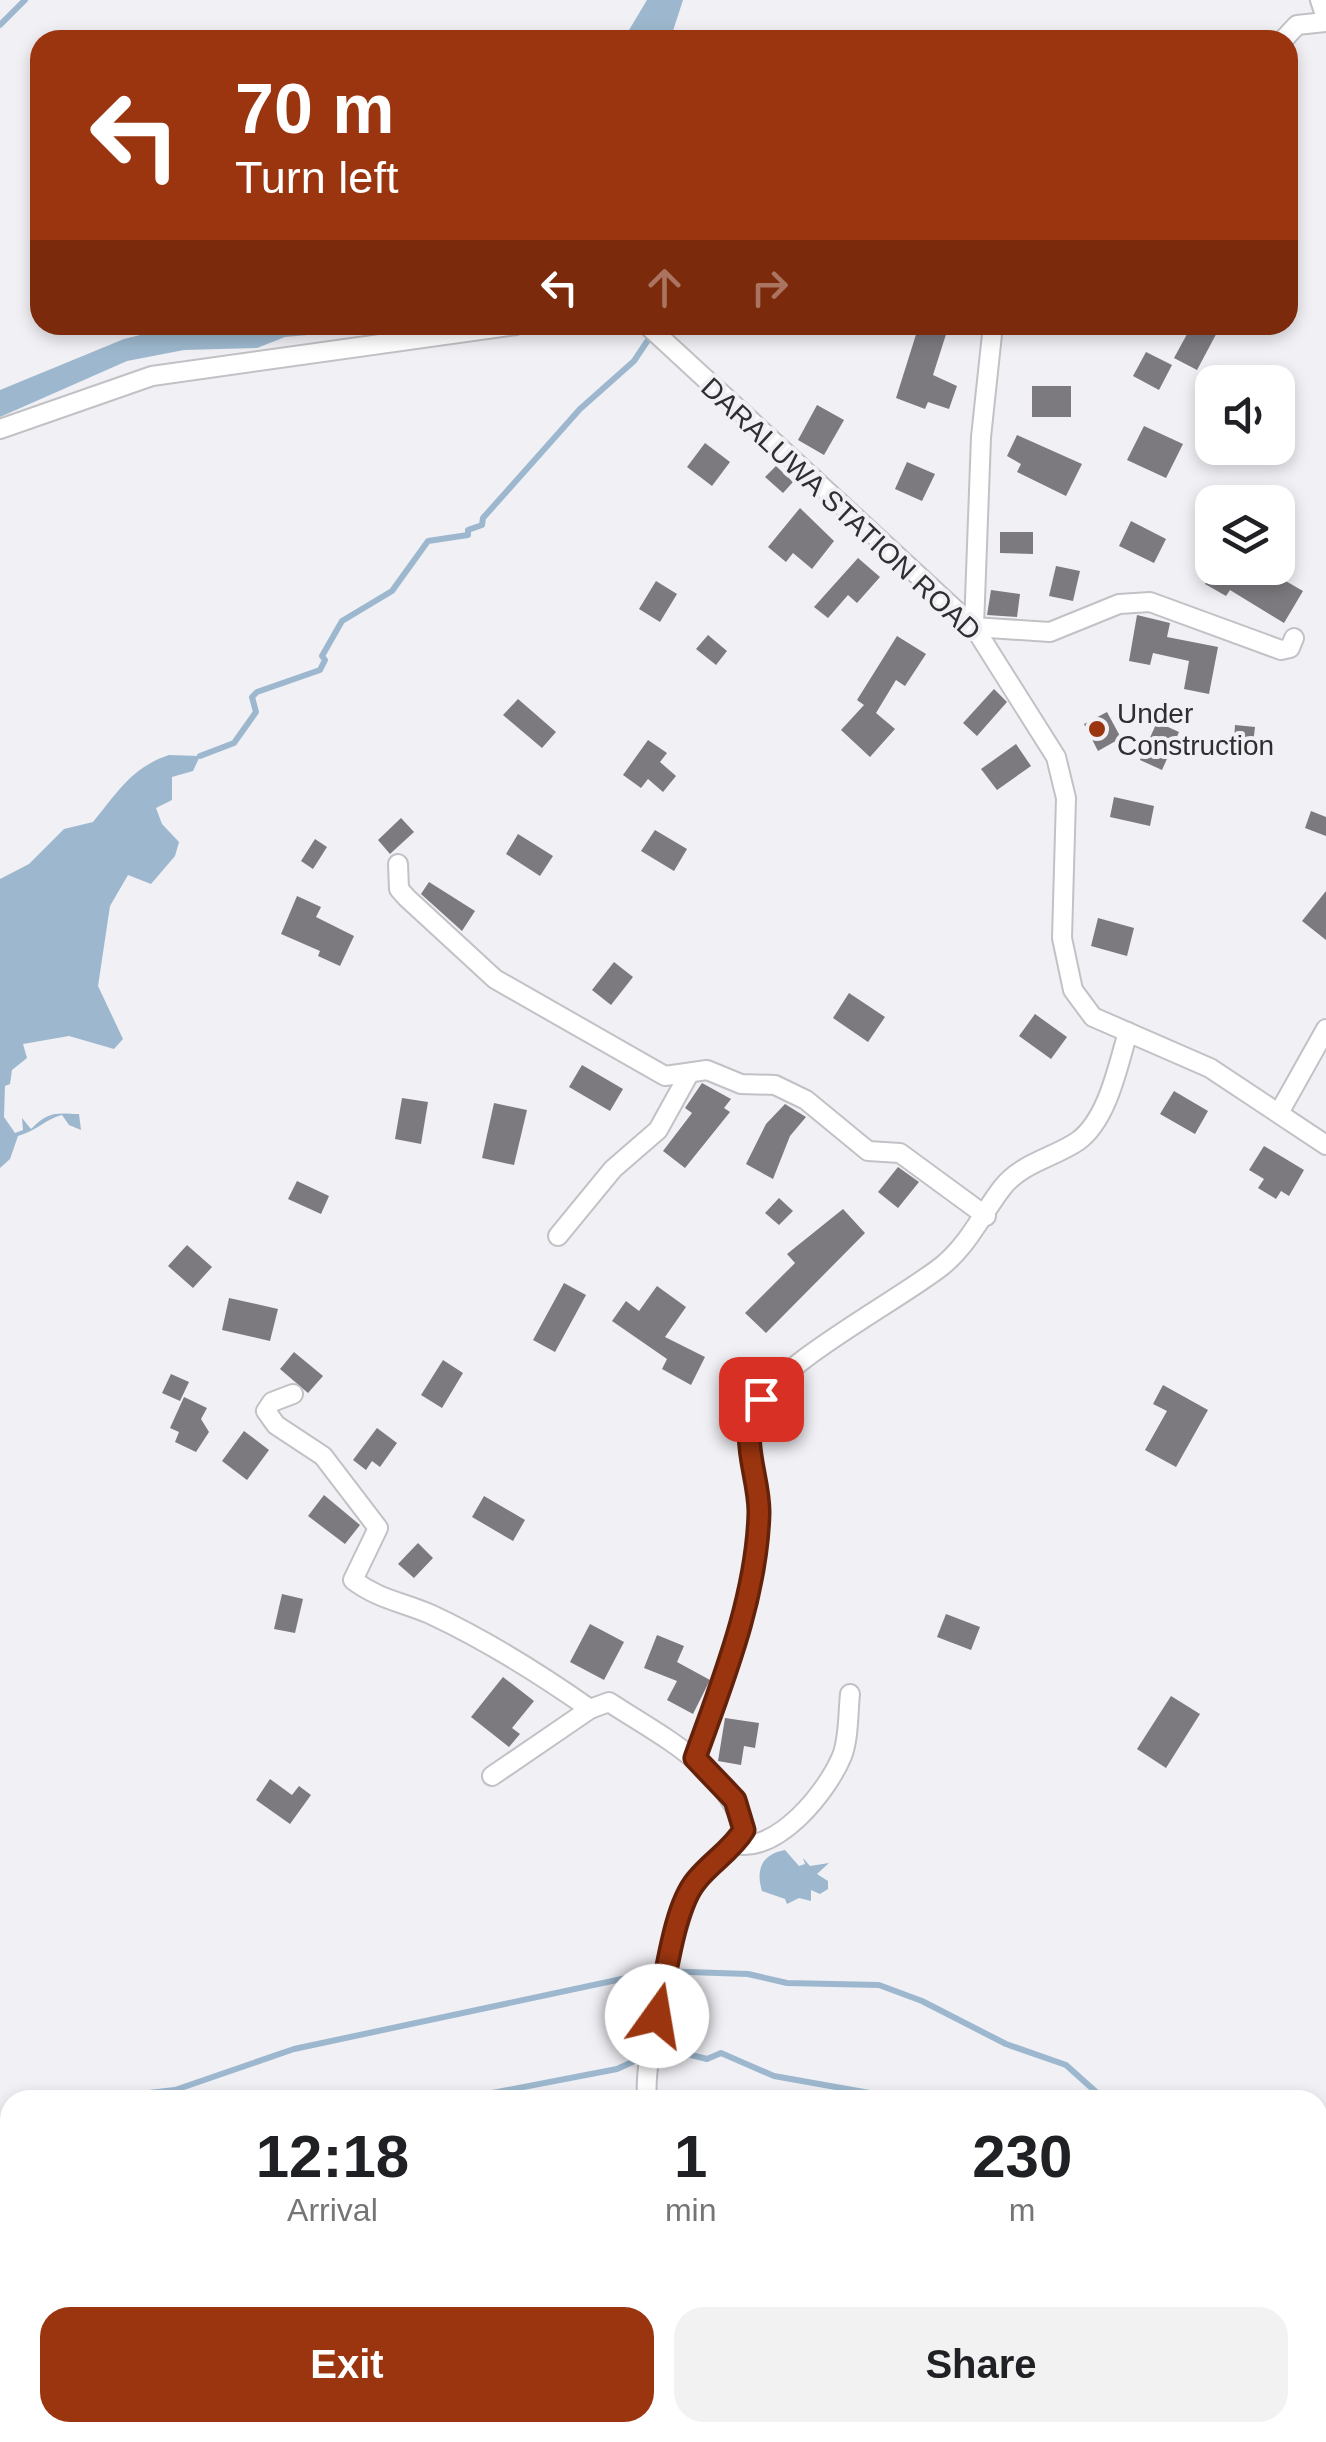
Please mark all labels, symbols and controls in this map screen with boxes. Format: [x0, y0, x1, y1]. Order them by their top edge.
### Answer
icon: left [70, 70, 200, 200]
text: 70 m [235, 70, 395, 148]
text: Turn left [235, 152, 398, 203]
icon: left [532, 260, 587, 315]
icon: ahead [637, 260, 692, 315]
icon: right [742, 260, 797, 315]
map controls [1195, 365, 1295, 585]
button: sound [1195, 365, 1295, 465]
street label: DARALUWA STATION ROAD [695, 372, 987, 646]
button: layers [1195, 485, 1295, 585]
place label: Under Construction [1117, 698, 1274, 761]
marker: Under Construction [1086, 718, 1108, 740]
pin [719, 1357, 804, 1442]
icon: arrive [734, 1372, 789, 1427]
position arrow [605, 1964, 709, 2068]
text: 12:18 [256, 2123, 409, 2190]
text: 1 [674, 2123, 707, 2190]
text: 230 [972, 2123, 1072, 2190]
text: Arrival [287, 2192, 378, 2228]
text: min [665, 2192, 716, 2228]
text: m [1009, 2192, 1036, 2228]
button: Exit [40, 2307, 654, 2422]
button: Share [674, 2307, 1288, 2422]

